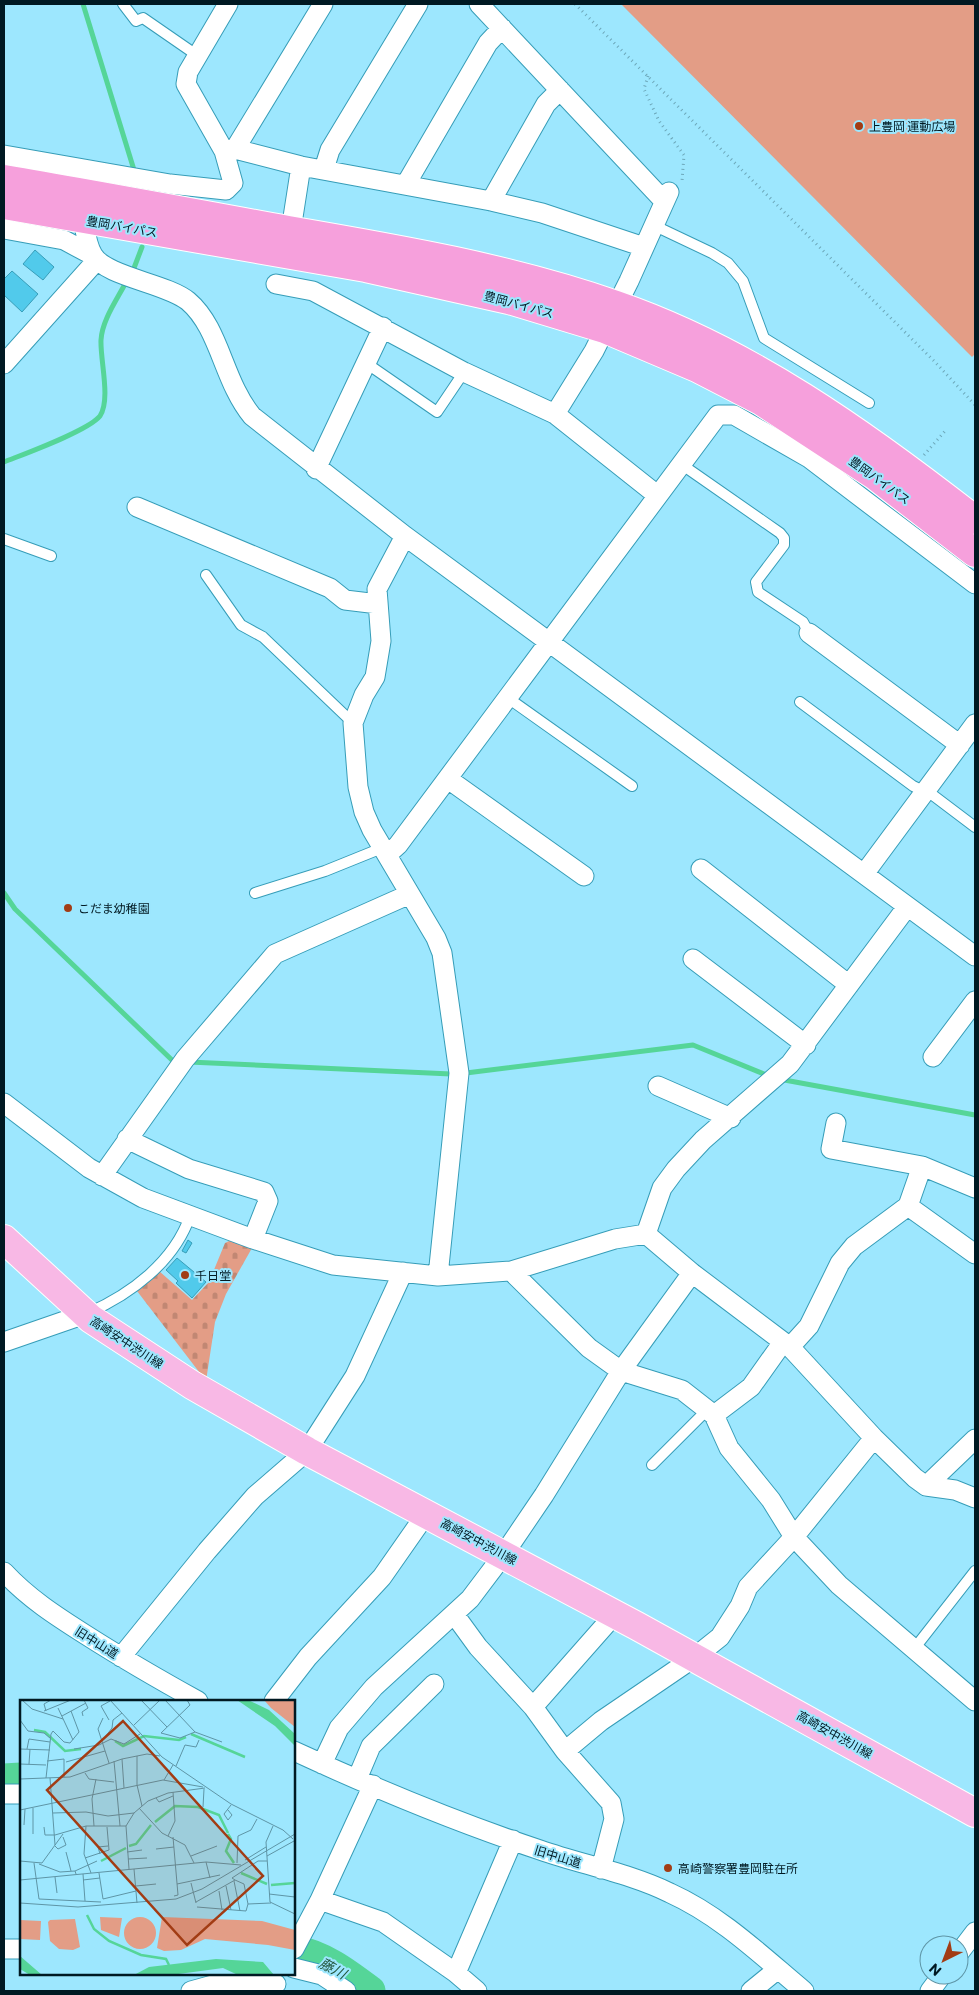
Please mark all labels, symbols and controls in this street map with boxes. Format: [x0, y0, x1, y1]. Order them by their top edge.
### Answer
place label: 上豊岡 運動広場 [869, 119, 955, 133]
marker: 上豊岡 運動広場 [853, 120, 865, 132]
street label: 豊岡バイパス [85, 213, 159, 239]
street label: 豊岡バイパス [483, 288, 555, 320]
street label: 豊岡バイパス [847, 453, 913, 507]
place label: こだま幼稚園 [78, 901, 150, 915]
marker: こだま幼稚園 [62, 902, 74, 914]
place label: 千日堂 [195, 1268, 231, 1282]
marker: 千日堂 [179, 1269, 191, 1281]
street label: 高崎安中渋川線 [88, 1313, 166, 1371]
street label: 高崎安中渋川線 [439, 1515, 519, 1567]
street label: 旧中山道 [73, 1623, 121, 1661]
inset map [20, 1700, 295, 1975]
street label: 高崎安中渋川線 [795, 1708, 875, 1760]
street label: 旧中山道 [533, 1842, 583, 1870]
place label: 高崎警察署豊岡駐在所 [678, 1861, 798, 1875]
marker: 高崎警察署豊岡駐在所 [662, 1862, 674, 1874]
north arrow [919, 1935, 969, 1985]
water label: 藤川 [317, 1954, 351, 1983]
text: N [925, 1960, 945, 1980]

